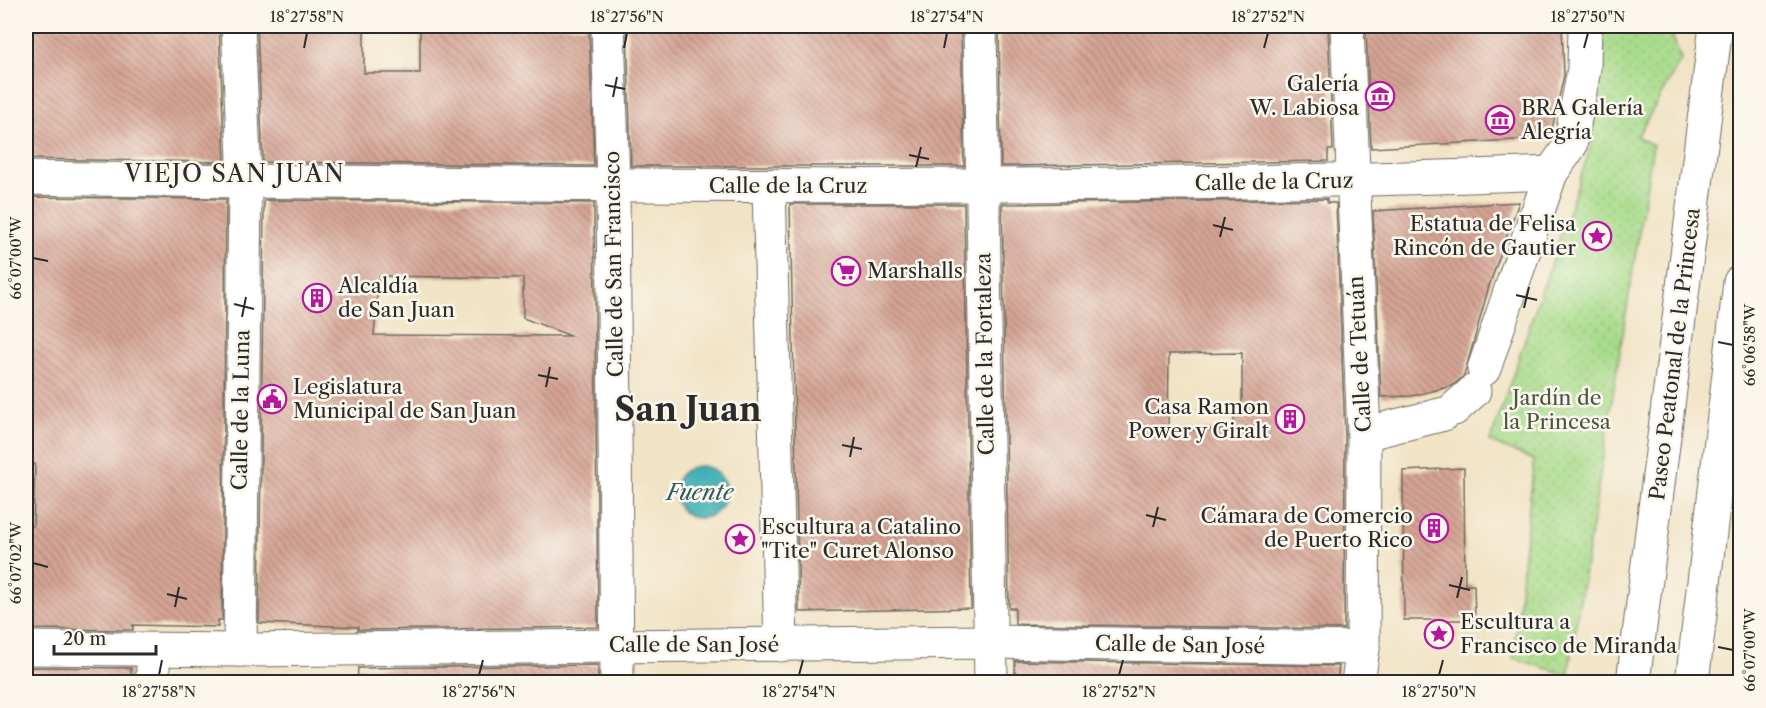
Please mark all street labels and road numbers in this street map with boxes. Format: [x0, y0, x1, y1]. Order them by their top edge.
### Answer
street label: Calle de San Francisco [599, 151, 628, 377]
street label: Calle de la Cruz [1194, 168, 1354, 195]
street label: Calle de la Cruz [709, 173, 867, 198]
street label: Paseo Peatonal de la Princesa [1644, 205, 1705, 502]
street label: Calle de la Fortaleza [970, 251, 999, 456]
street label: Calle de Tetuán [1343, 275, 1376, 433]
street label: Calle de la Luna [227, 328, 254, 491]
street label: Calle de San José [1095, 631, 1265, 658]
street label: Calle de San José [609, 632, 779, 657]

